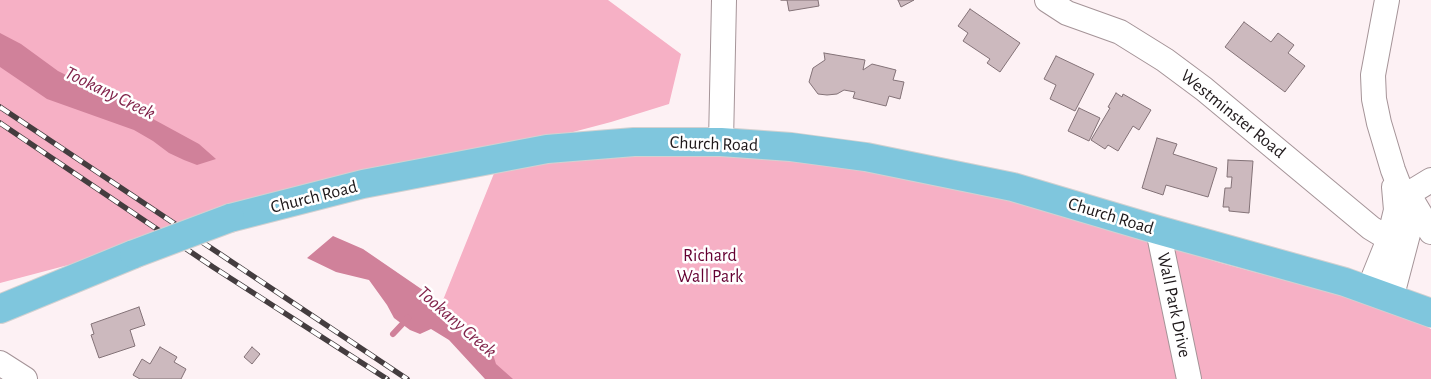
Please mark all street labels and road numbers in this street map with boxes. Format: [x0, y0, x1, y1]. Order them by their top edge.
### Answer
street label: Westminster Road [1176, 65, 1290, 163]
street label: Church Road [669, 132, 759, 156]
street label: Church Road [268, 176, 360, 218]
street label: Church Road [1065, 193, 1157, 239]
street label: Wall Park Drive [1152, 251, 1196, 359]

